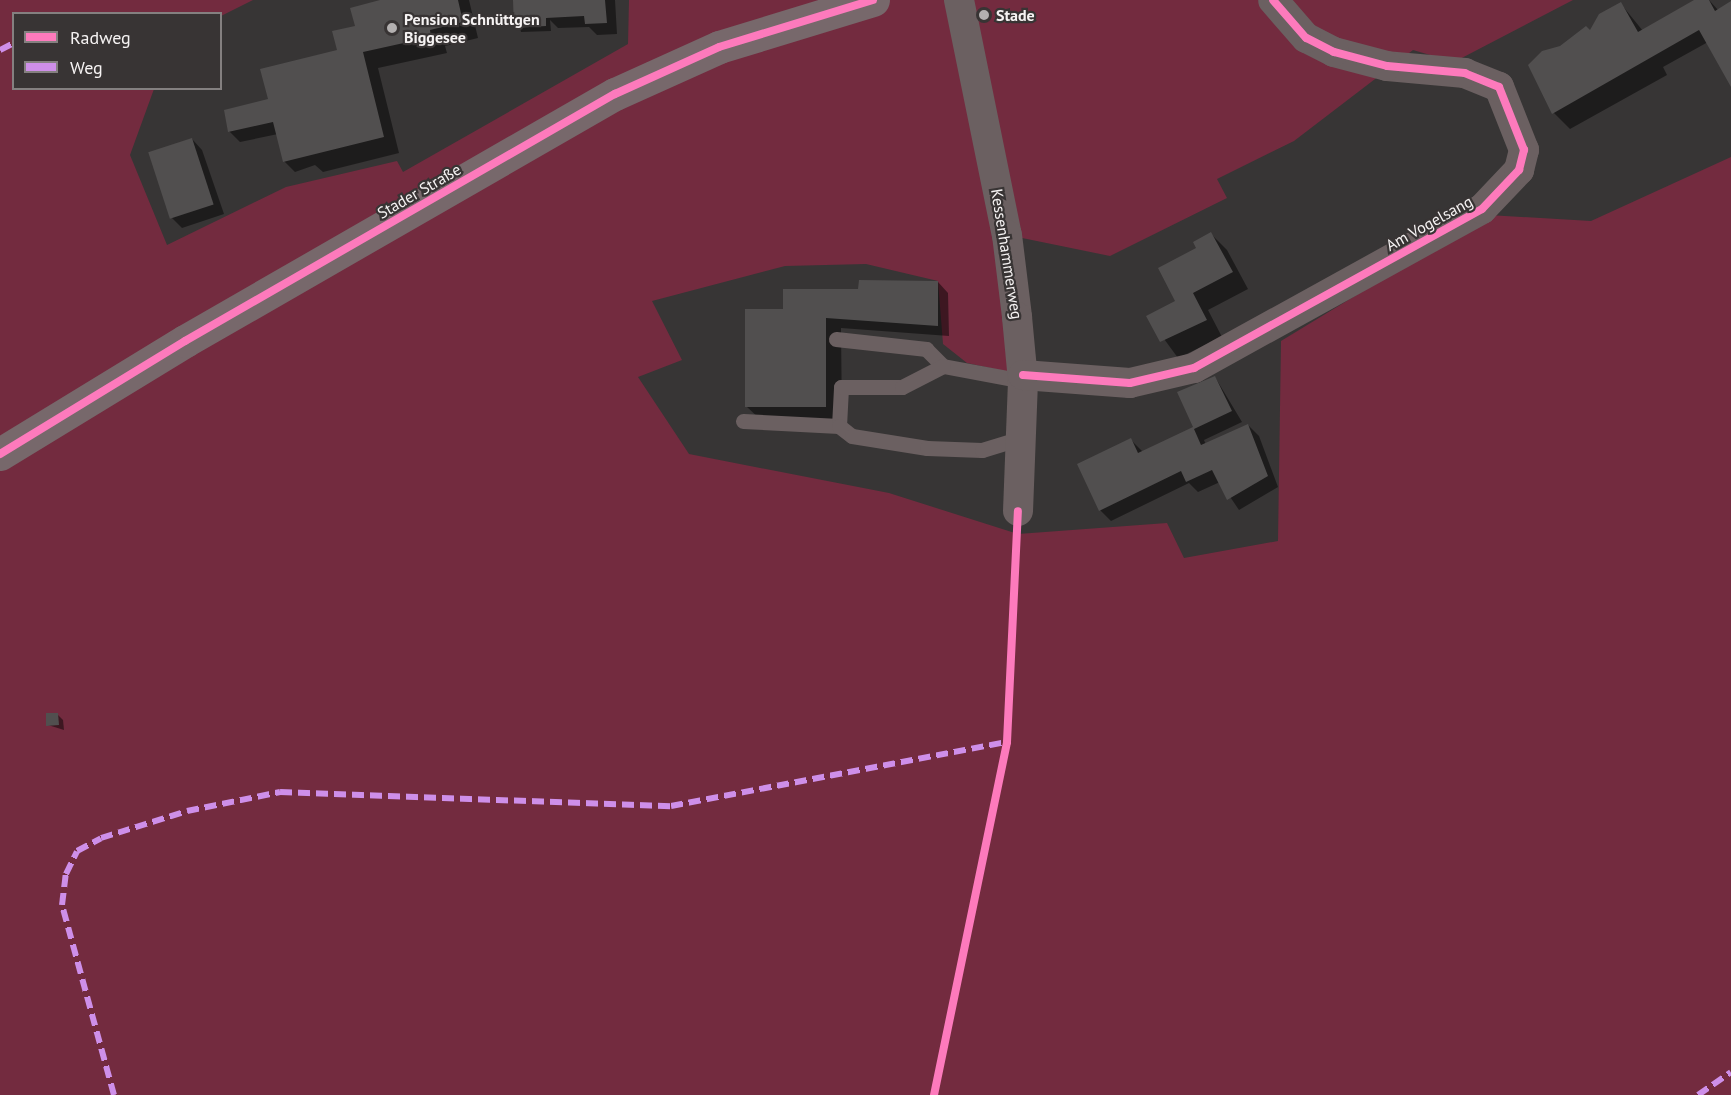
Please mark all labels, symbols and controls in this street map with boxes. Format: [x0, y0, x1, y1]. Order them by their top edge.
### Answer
place label: Stade [996, 5, 1035, 25]
marker: Stade [977, 8, 991, 22]
place label: Pension Schnüttgen Biggesee [404, 9, 540, 47]
legend [12, 12, 222, 90]
marker: Pension Schnüttgen Biggesee [385, 21, 399, 35]
text: Radweg [70, 26, 131, 49]
text: Weg [70, 56, 103, 79]
street label: Stader Straße [374, 159, 464, 223]
street label: Kessenhammerweg [987, 187, 1027, 321]
street label: Am Vogelsang [1382, 191, 1476, 255]

